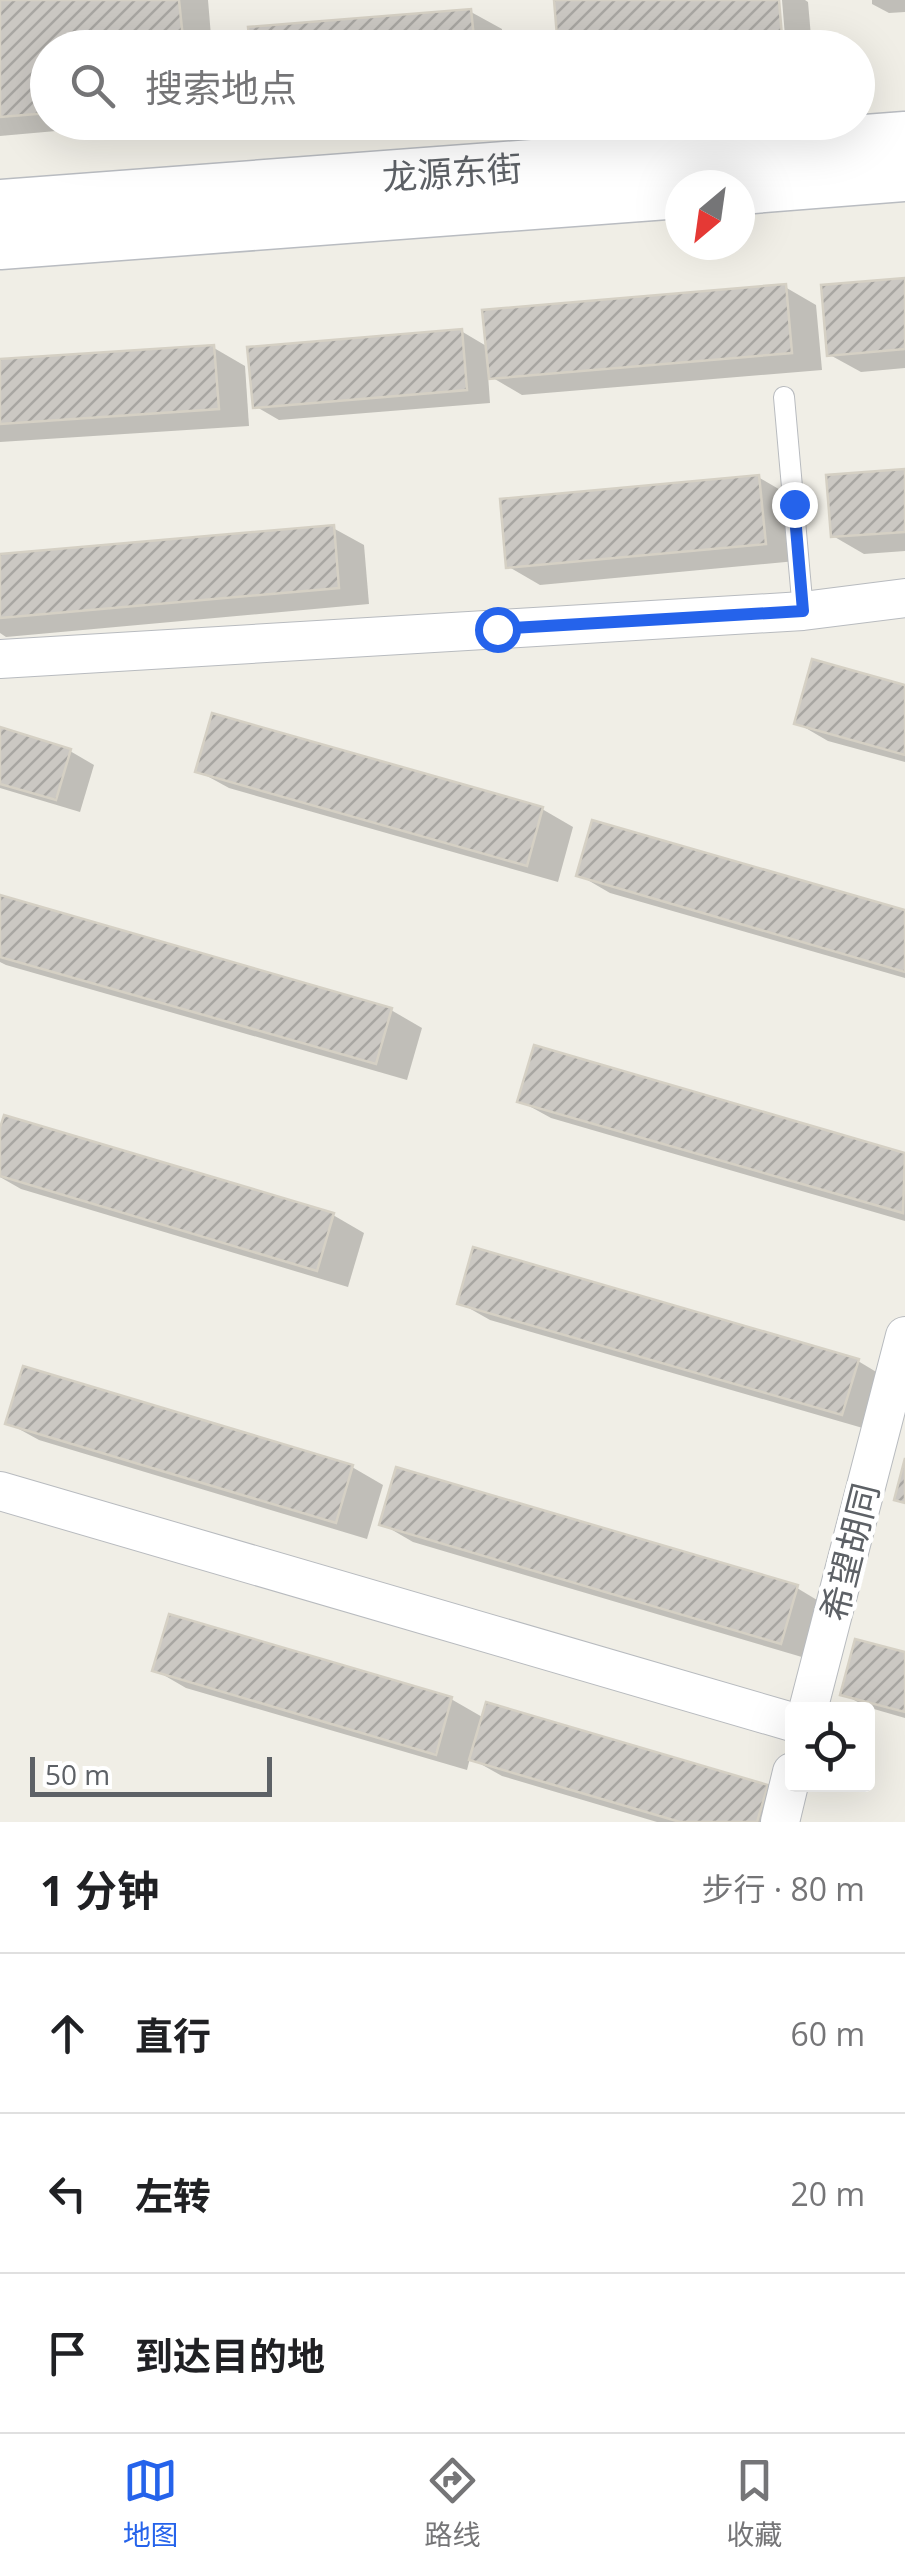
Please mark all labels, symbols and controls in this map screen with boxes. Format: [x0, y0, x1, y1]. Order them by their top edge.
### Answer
search box [30, 30, 875, 140]
icon: search [65, 58, 120, 113]
text: 搜索地点 [145, 61, 297, 113]
street label: 龙源东街 [381, 144, 523, 200]
north arrow [665, 170, 755, 260]
route end [772, 482, 818, 528]
route start [475, 607, 521, 653]
street label: 希望胡同 [809, 1478, 889, 1626]
map controls [785, 1702, 875, 1792]
button: locate [785, 1702, 875, 1792]
scale bar [30, 1752, 272, 1796]
text: 50 m [45, 1755, 110, 1793]
text: 1 分钟 [40, 1861, 159, 1918]
text: 步行 · 80 m [701, 1867, 865, 1910]
icon: ahead [40, 2006, 95, 2061]
text: 直行 [135, 2009, 211, 2061]
text: 60 m [790, 2012, 865, 2055]
icon: left [40, 2166, 95, 2221]
text: 左转 [135, 2169, 211, 2221]
text: 20 m [790, 2172, 865, 2215]
icon: arrive [40, 2326, 95, 2381]
text: 到达目的地 [135, 2329, 325, 2381]
tab: 地图 [123, 2453, 179, 2553]
tab: 路线 [424, 2453, 480, 2553]
tab: 收藏 [726, 2453, 782, 2553]

